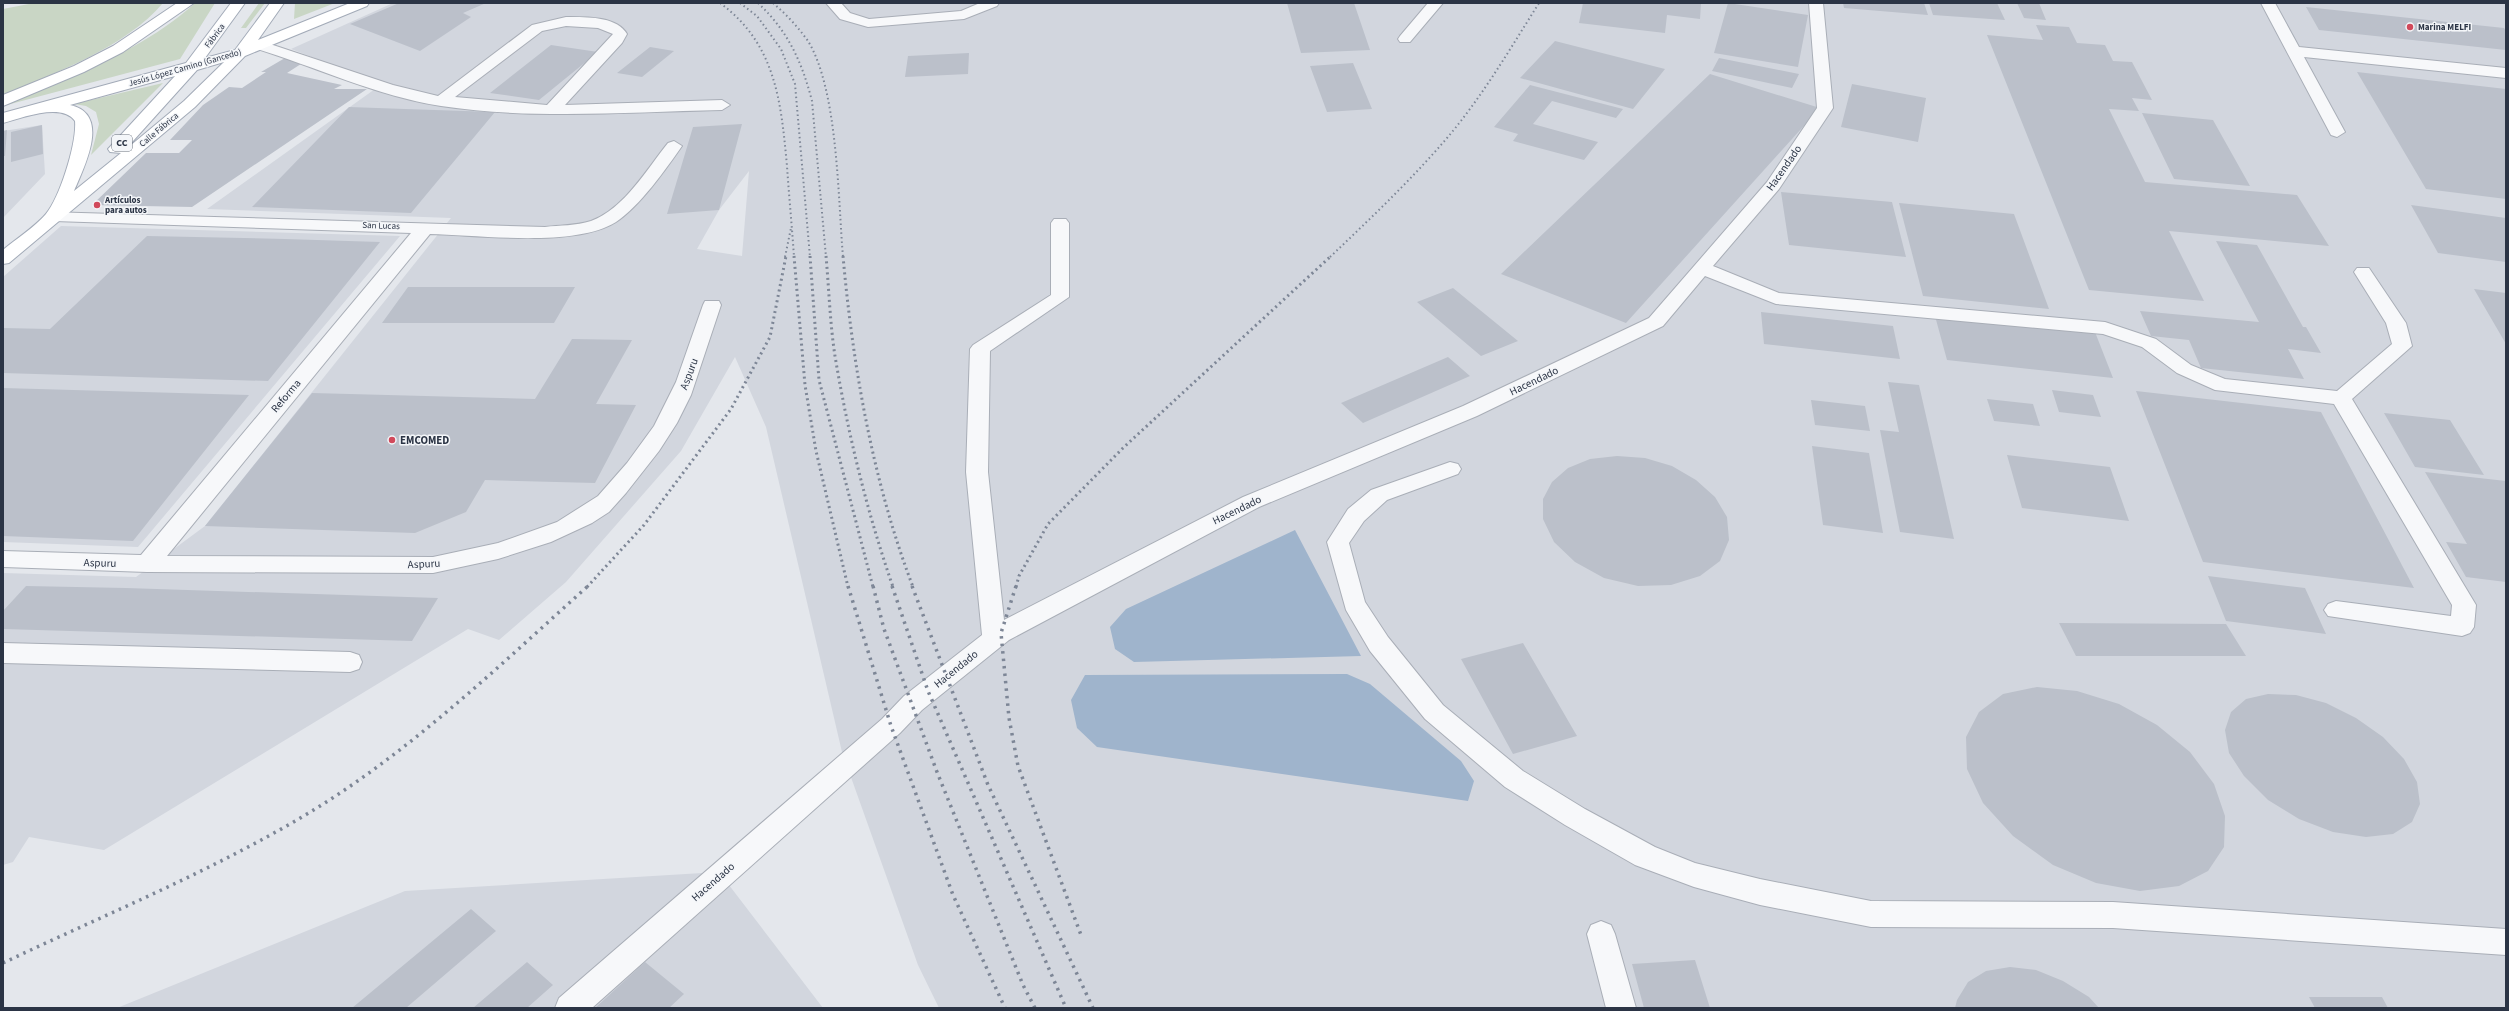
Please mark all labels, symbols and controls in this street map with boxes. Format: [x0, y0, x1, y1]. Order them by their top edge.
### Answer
street label: Fábrica [202, 21, 228, 51]
place label: Marina MELFI [2418, 21, 2472, 34]
marker: Marina MELFI [2405, 22, 2415, 32]
street label: Jesús López Camino (Gancedo) [127, 46, 243, 90]
street label: Calle Fábrica [136, 110, 182, 150]
road number: CC [112, 135, 132, 151]
street label: Hacendado [1763, 142, 1805, 194]
place label: Artículos para autos [104, 194, 147, 217]
marker: Artículos para autos [92, 200, 102, 210]
street label: San Lucas [362, 219, 400, 233]
street label: Aspuru [676, 356, 702, 392]
street label: Hacendado [1507, 363, 1561, 399]
street label: Reforma [268, 376, 304, 416]
place label: EMCOMED [400, 433, 449, 448]
marker: EMCOMED [387, 435, 397, 445]
street label: Hacendado [1210, 492, 1264, 528]
street label: Aspuru [83, 555, 117, 571]
street label: Aspuru [407, 556, 441, 572]
street label: Hacendado [931, 647, 981, 691]
street label: Hacendado [688, 859, 738, 905]

